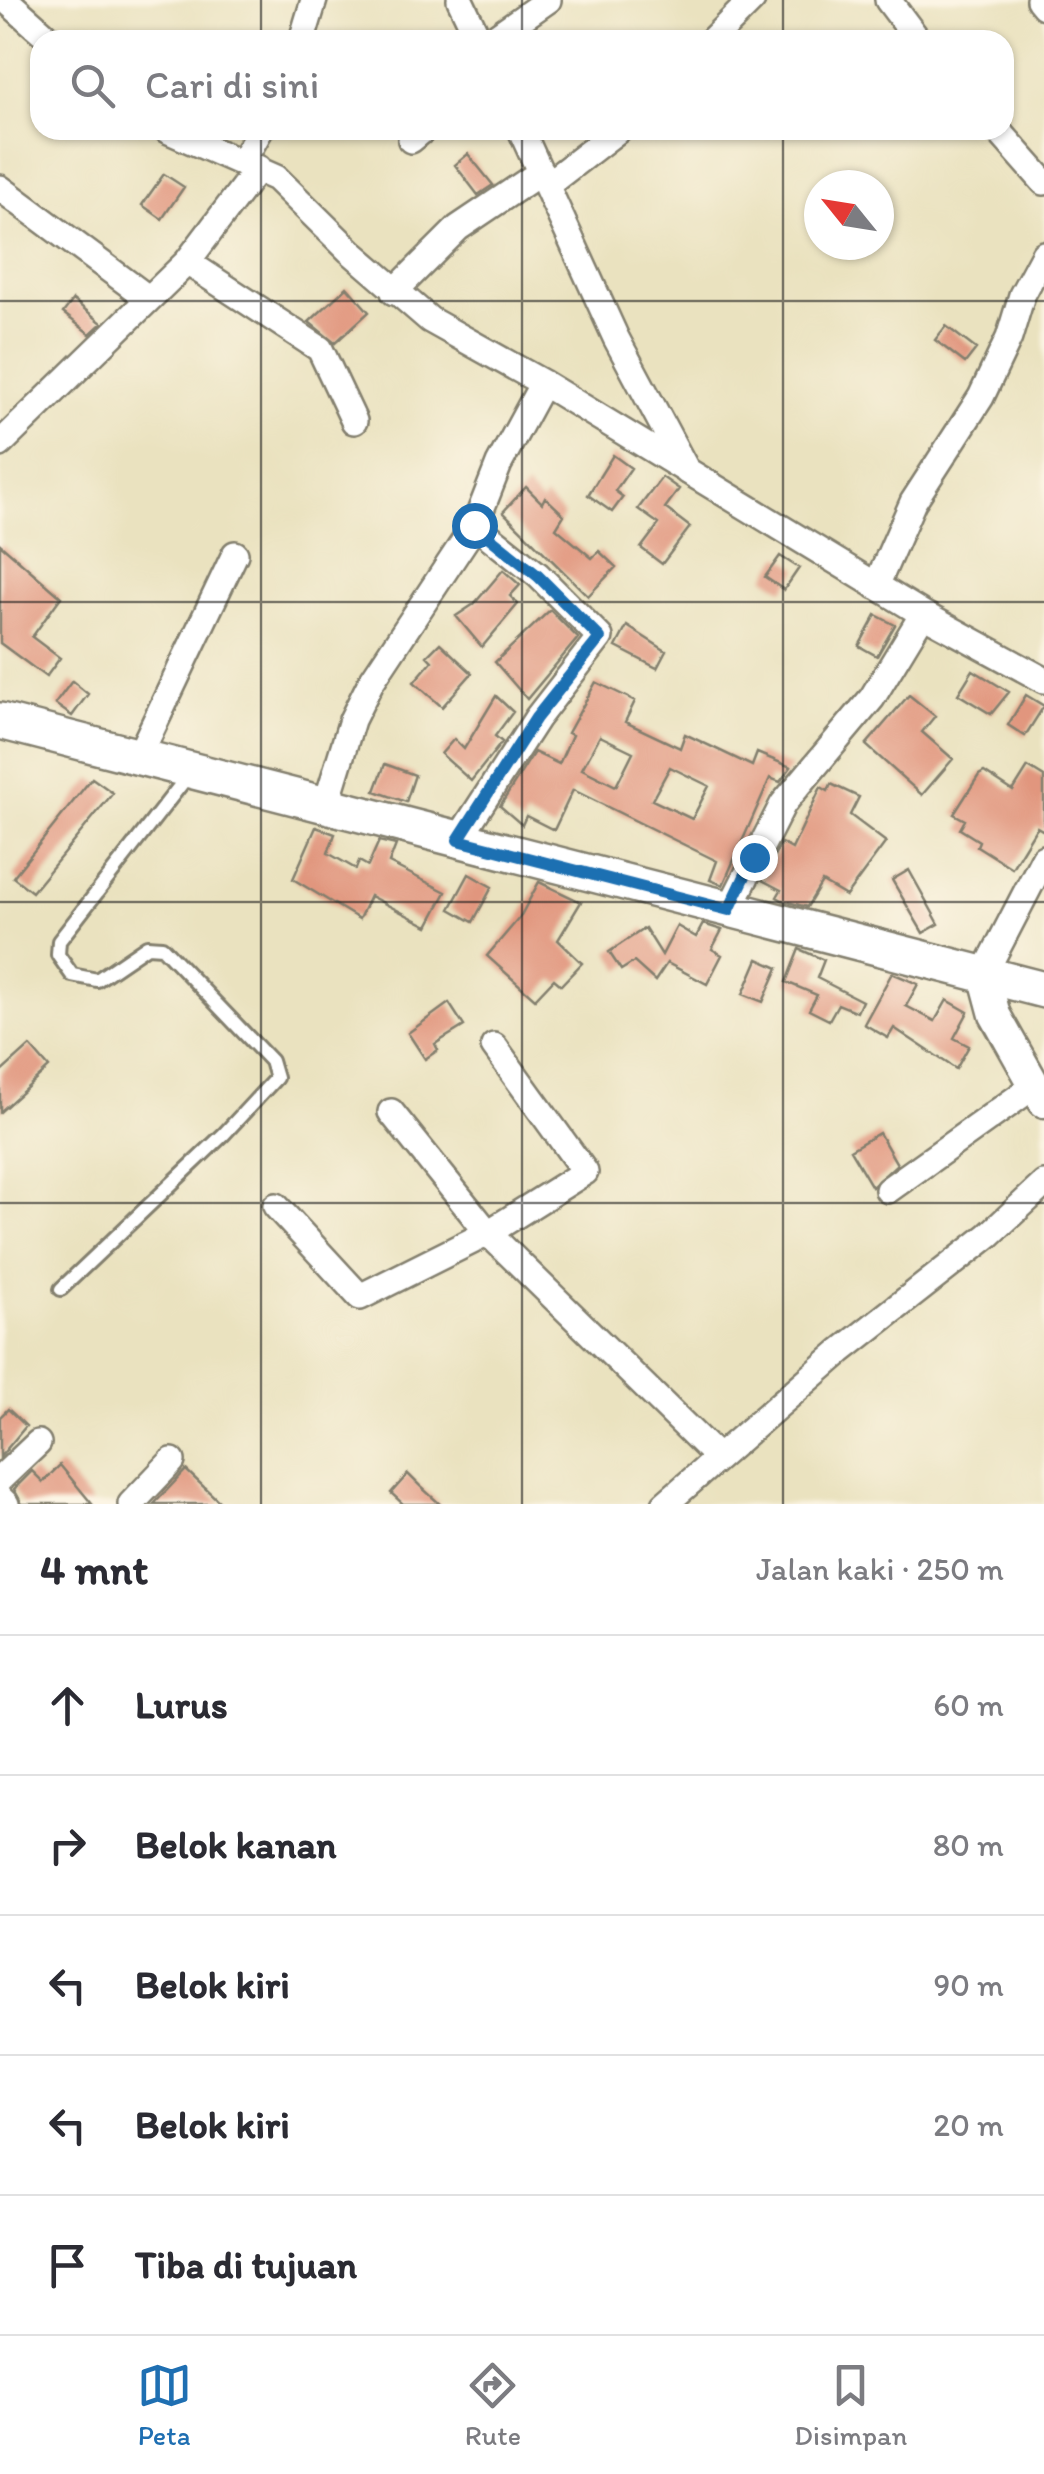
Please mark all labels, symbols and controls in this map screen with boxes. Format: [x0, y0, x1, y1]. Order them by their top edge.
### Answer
search box [30, 30, 1014, 140]
icon: search [65, 58, 120, 113]
text: Cari di sini [145, 62, 319, 108]
north arrow [804, 170, 894, 260]
route start [452, 503, 498, 549]
route end [732, 835, 778, 881]
text: 4 mnt [40, 1544, 148, 1595]
text: Jalan kaki · 250 m [756, 1550, 1004, 1588]
icon: ahead [40, 1678, 95, 1733]
text: Lurus [135, 1682, 228, 1728]
text: 60 m [933, 1686, 1004, 1724]
icon: right [40, 1818, 95, 1873]
text: Belok kanan [135, 1822, 337, 1868]
text: 80 m [933, 1826, 1004, 1864]
icon: left [40, 1958, 95, 2013]
text: Belok kiri [135, 1962, 290, 2008]
text: 90 m [933, 1966, 1004, 2004]
icon: left [40, 2098, 95, 2153]
text: Belok kiri [135, 2102, 290, 2148]
text: 20 m [933, 2106, 1004, 2144]
icon: arrive [40, 2238, 95, 2293]
text: Tiba di tujuan [135, 2242, 357, 2288]
tab: Peta [137, 2358, 192, 2452]
tab: Rute [465, 2358, 521, 2452]
tab: Disimpan [794, 2358, 907, 2452]

